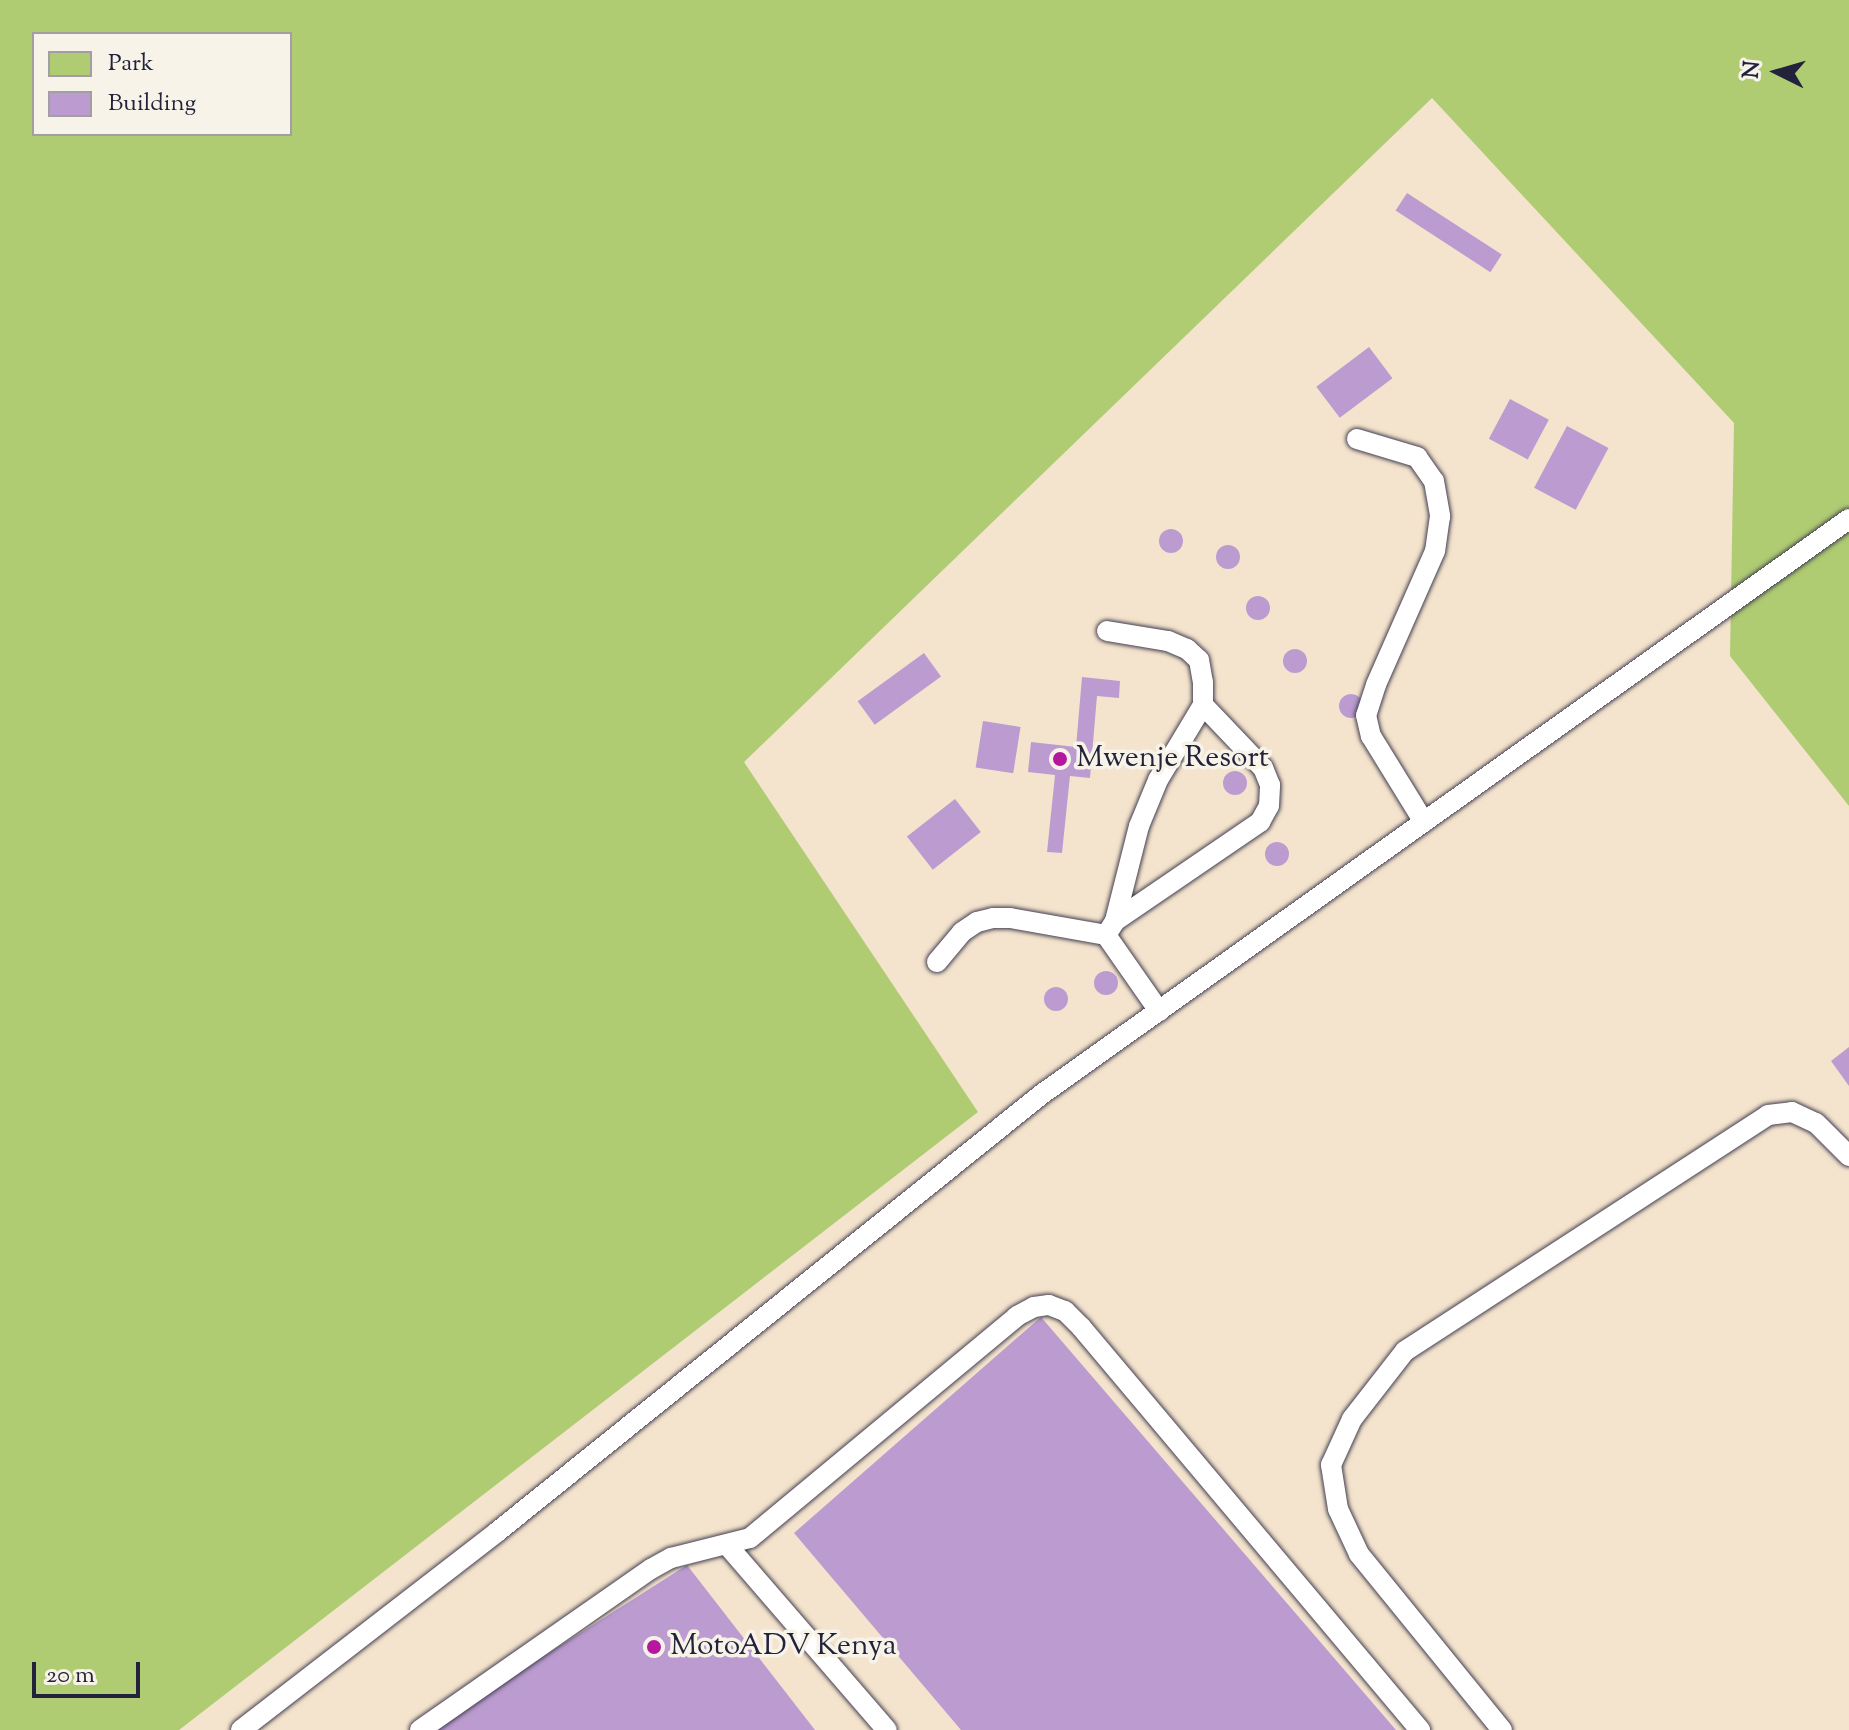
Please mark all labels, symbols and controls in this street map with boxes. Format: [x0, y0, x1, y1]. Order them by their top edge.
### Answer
legend [32, 32, 292, 136]
north arrow [1737, 32, 1817, 112]
text: Park [108, 47, 154, 81]
text: N [1736, 60, 1770, 80]
text: Building [108, 87, 196, 121]
place label: Mwenje Resort [1076, 741, 1269, 777]
marker: Mwenje Resort [1051, 750, 1069, 768]
place label: MotoADV Kenya [670, 1629, 897, 1665]
marker: MotoADV Kenya [645, 1638, 663, 1656]
scale bar [36, 1646, 144, 1696]
text: 20 m [46, 1659, 95, 1693]

